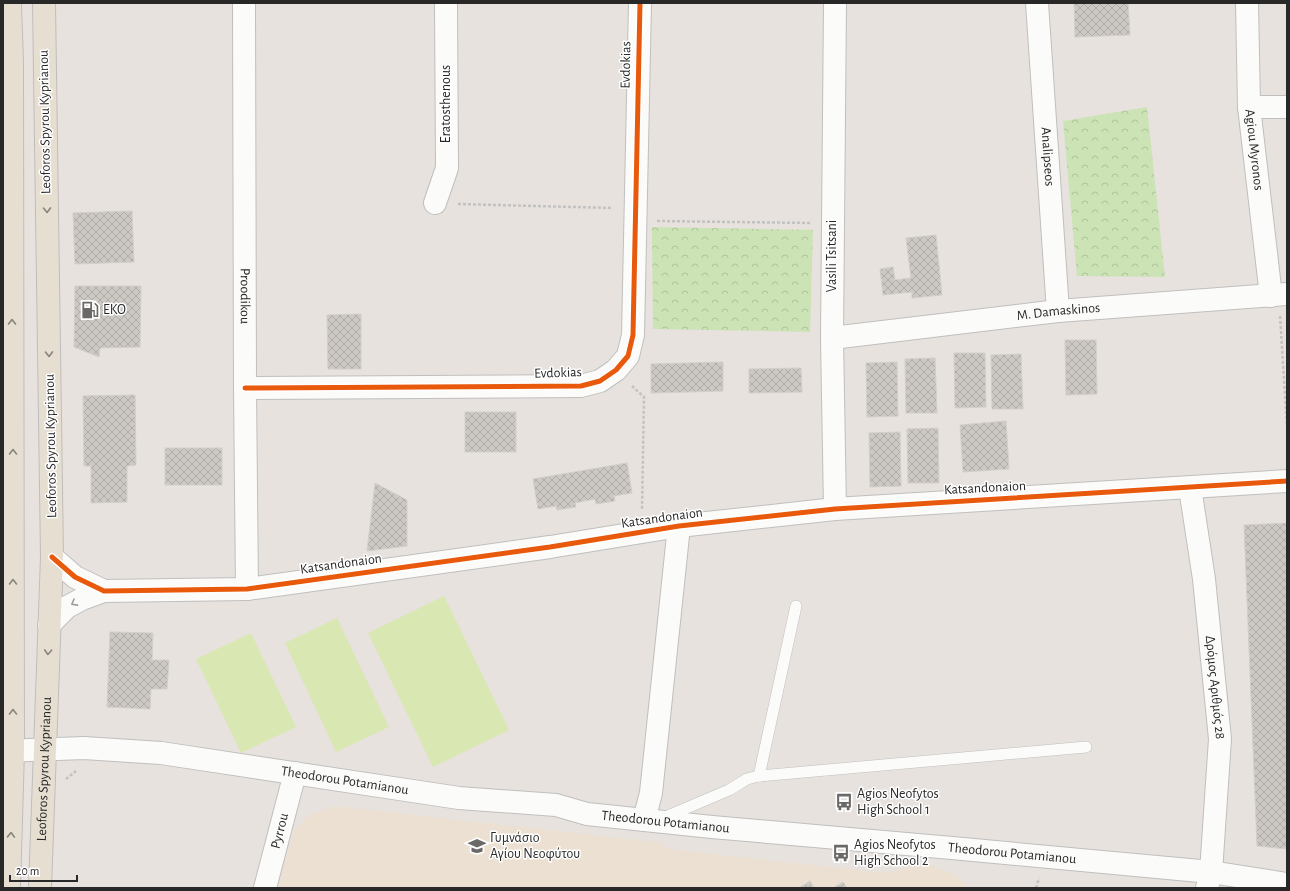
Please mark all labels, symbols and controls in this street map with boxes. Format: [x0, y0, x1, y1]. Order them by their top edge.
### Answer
street label: Evdokias [619, 41, 633, 89]
street label: Leoforos Spyrou Kyprianou [37, 50, 53, 194]
street label: Eratosthenous [439, 65, 453, 143]
street label: Agiou Myronos [1242, 108, 1266, 191]
street label: Analipseos [1038, 127, 1056, 187]
one-way arrow [42, 207, 51, 213]
street label: Vasili Tsitsani [825, 220, 839, 292]
street label: Proodikou [238, 268, 252, 324]
fuel station icon: EKO [80, 300, 100, 320]
street label: M. Damaskinos [1016, 301, 1101, 323]
place label: EKO [103, 303, 126, 317]
one-way arrow [8, 319, 16, 325]
one-way arrow [45, 351, 53, 357]
street label: Evdokias [534, 365, 582, 381]
street label: Leoforos Spyrou Kyprianou [43, 374, 59, 518]
one-way arrow [9, 449, 17, 455]
street label: Katsandonaion [944, 479, 1026, 497]
street label: Katsandonaion [620, 505, 704, 531]
street label: Katsandonaion [299, 551, 383, 577]
one-way arrow [9, 579, 17, 585]
one-way arrow [71, 599, 78, 606]
street label: Δρόμος Αριθμός 28 [1203, 635, 1227, 740]
one-way arrow [44, 649, 53, 655]
street label: Leoforos Spyrou Kyprianou [35, 697, 54, 842]
one-way arrow [9, 709, 17, 715]
street label: Theodorou Potamianou [280, 764, 409, 797]
place label: Agios Neofytos High School 1 [857, 787, 939, 817]
bus stop icon: Agios Neofytos High School 1 [834, 792, 854, 812]
street label: Theodorou Potamianou [601, 809, 730, 836]
street label: Pyrrou [269, 812, 291, 850]
place label: Γυμνάσιο Αγίου Νεοφύτου [490, 831, 580, 861]
one-way arrow [6, 832, 15, 838]
school or university icon: Γυμνάσιο Αγίου Νεοφύτου [467, 836, 487, 856]
place label: Agios Neofytos High School 2 [854, 838, 936, 868]
street label: Theodorou Potamianou [947, 841, 1077, 866]
bus stop icon: Agios Neofytos High School 2 [831, 843, 851, 863]
scale bar [10, 857, 77, 883]
text: 20 m [16, 865, 39, 877]

